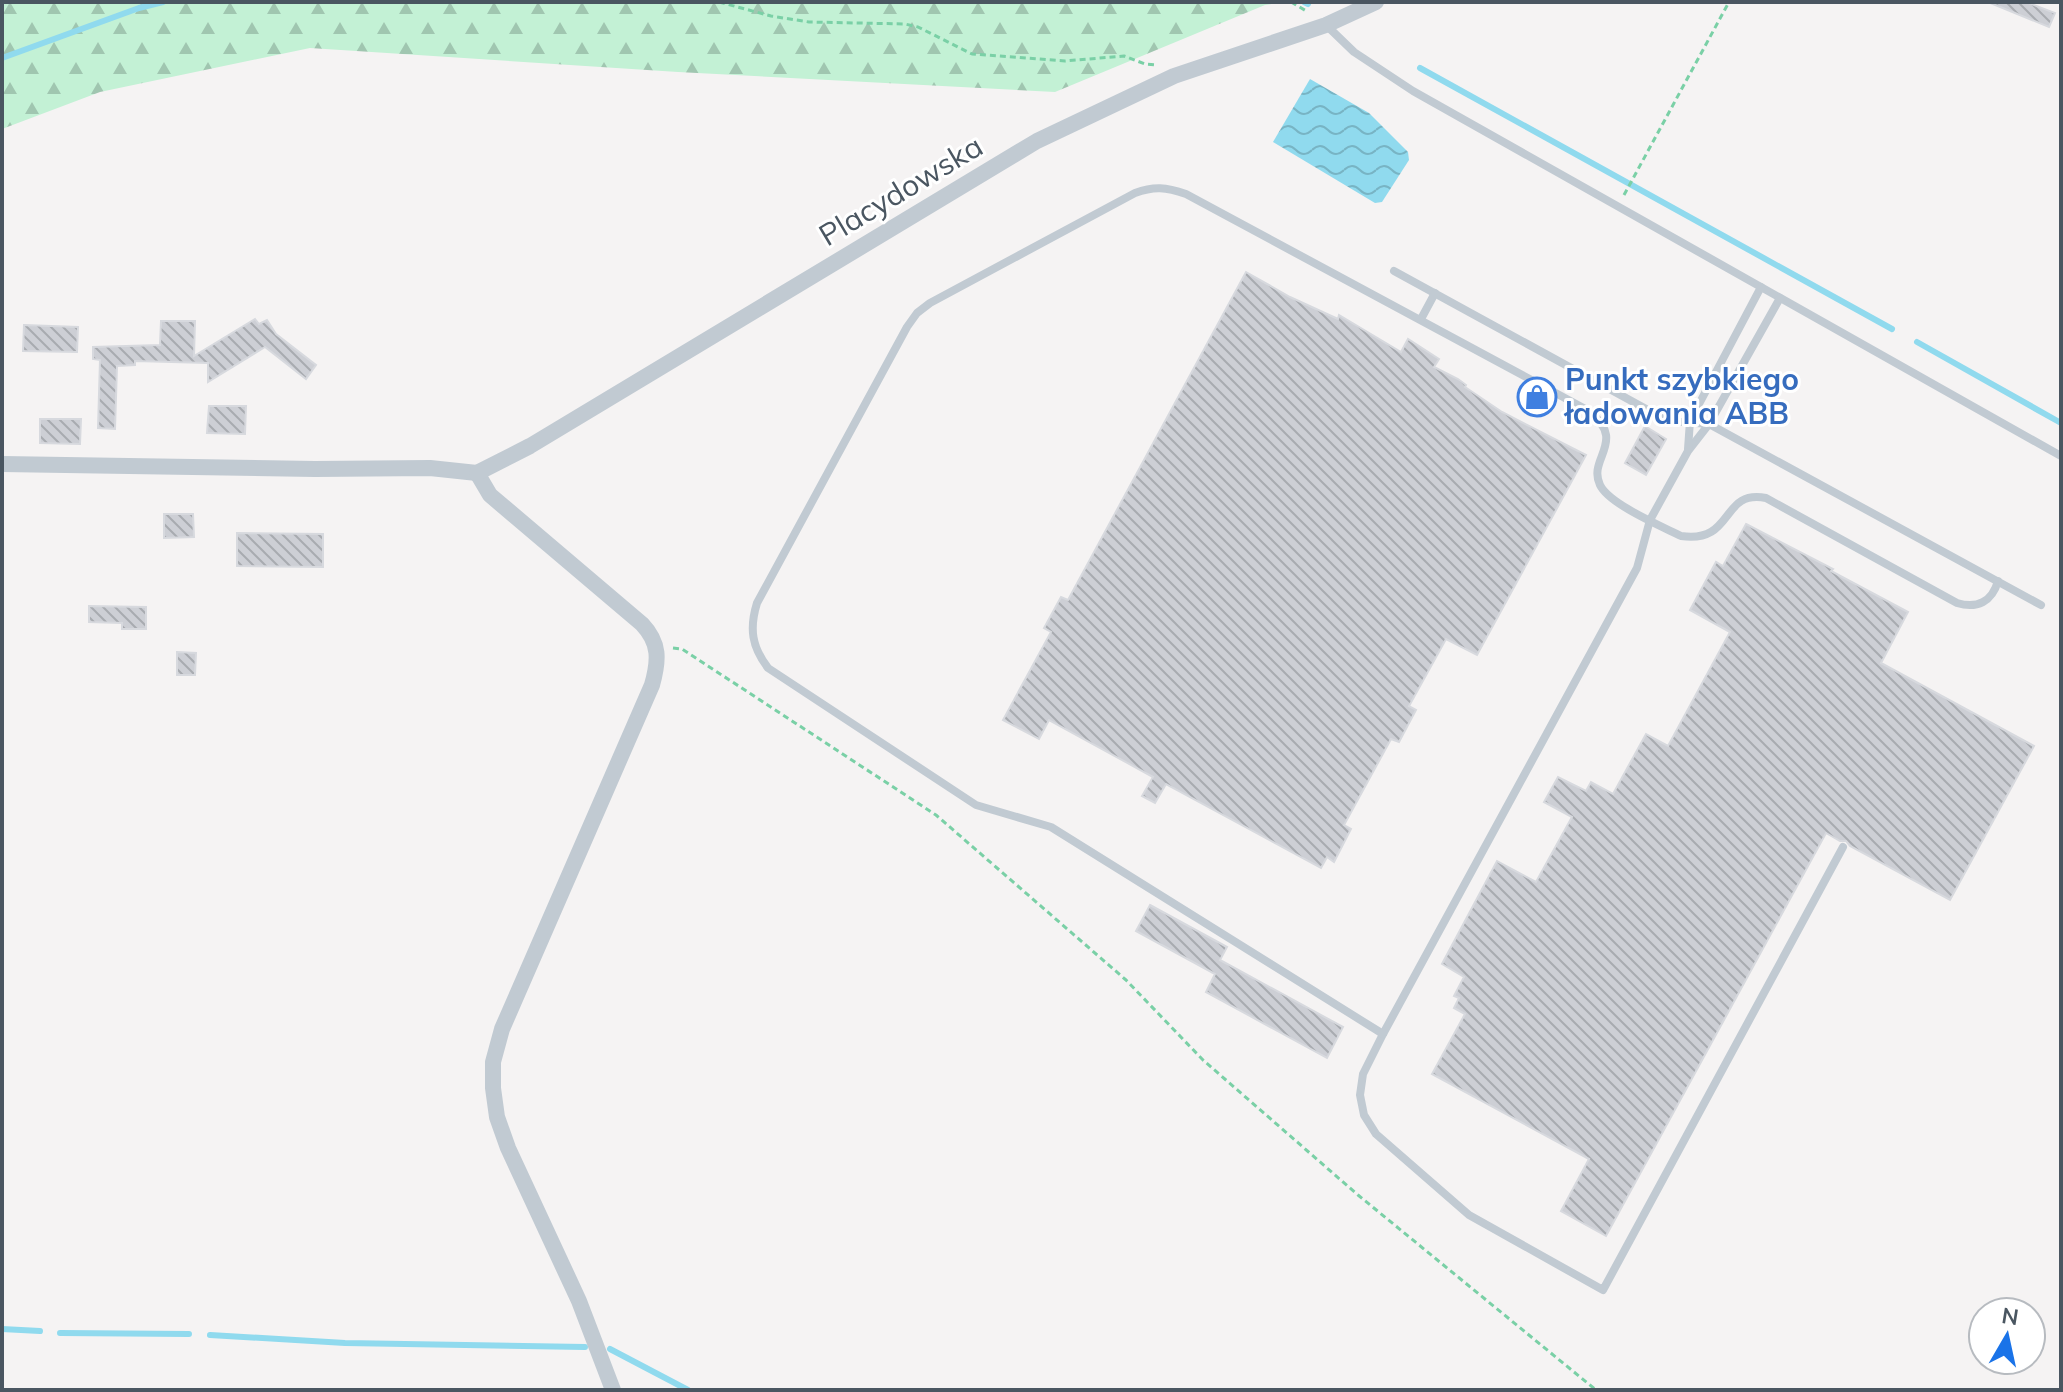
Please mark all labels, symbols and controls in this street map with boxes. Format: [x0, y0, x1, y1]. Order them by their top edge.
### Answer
street label: Placydowska [812, 126, 989, 254]
place label: Punkt szybkiego ładowania ABB [1563, 360, 1799, 432]
shop icon: Punkt szybkiego ładowania ABB [1516, 376, 1558, 418]
north arrow [1967, 1296, 2047, 1376]
text: N [2000, 1301, 2021, 1331]

